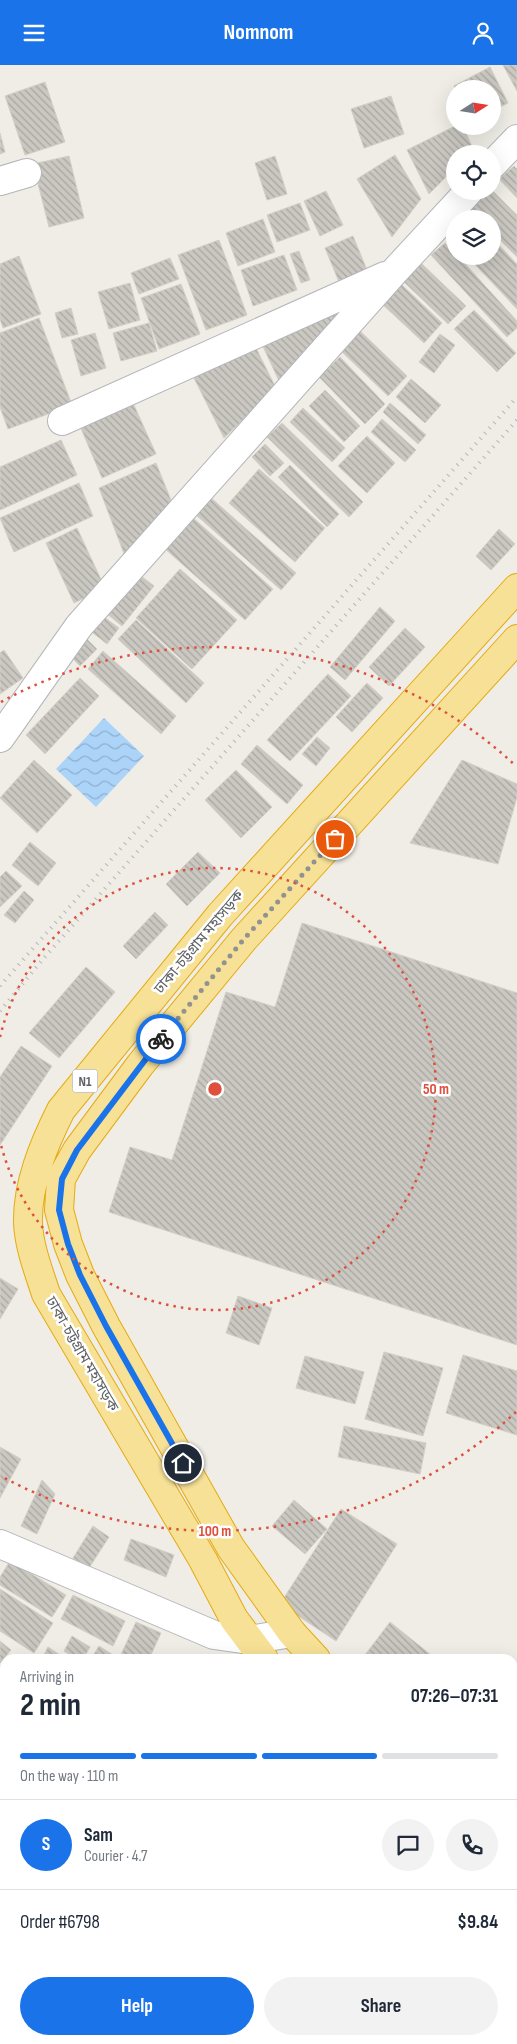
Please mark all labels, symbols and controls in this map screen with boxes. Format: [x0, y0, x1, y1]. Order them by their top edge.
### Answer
icon: menu [20, 19, 48, 47]
text: Nomnom [224, 19, 293, 46]
icon: person [469, 19, 497, 47]
north arrow [446, 80, 501, 135]
map controls [446, 80, 501, 265]
button: locate [446, 145, 501, 200]
button: layers [446, 210, 501, 265]
pin [314, 818, 356, 860]
icon: bag [321, 825, 349, 853]
street label: ঢাকা-চট্টগ্রাম মহাসড়ক [149, 886, 249, 999]
courier [136, 1014, 186, 1064]
icon: bike [147, 1025, 175, 1053]
road number: N1 [72, 1069, 98, 1093]
centre of rings [206, 1080, 224, 1098]
text: 50 m [423, 1080, 449, 1099]
street label: ঢাকা-চট্টগ্রাম মহাসড়ক [41, 1292, 123, 1416]
pin [162, 1442, 204, 1484]
icon: home [169, 1449, 197, 1477]
text: 100 m [199, 1522, 231, 1541]
text: Arriving in [20, 1668, 74, 1687]
text: 07:26–07:31 [411, 1685, 498, 1708]
text: 2 min [20, 1686, 81, 1725]
text: On the way · 110 m [20, 1767, 118, 1786]
button: chat [382, 1819, 434, 1871]
button: phone [446, 1819, 498, 1871]
text: Sam [84, 1824, 113, 1847]
text: S [42, 1833, 50, 1856]
text: Courier · 4.7 [84, 1847, 147, 1866]
text: Order #6798 [20, 1911, 100, 1934]
text: $9.84 [457, 1911, 498, 1934]
button: Help [20, 1977, 254, 2035]
button: Share [264, 1977, 498, 2035]

